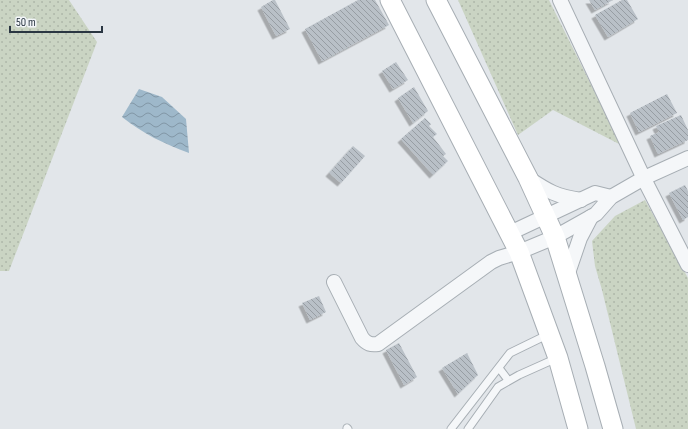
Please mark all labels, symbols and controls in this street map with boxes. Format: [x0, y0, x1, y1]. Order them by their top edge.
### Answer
scale bar [10, 8, 102, 34]
text: 50 m [16, 15, 36, 30]

